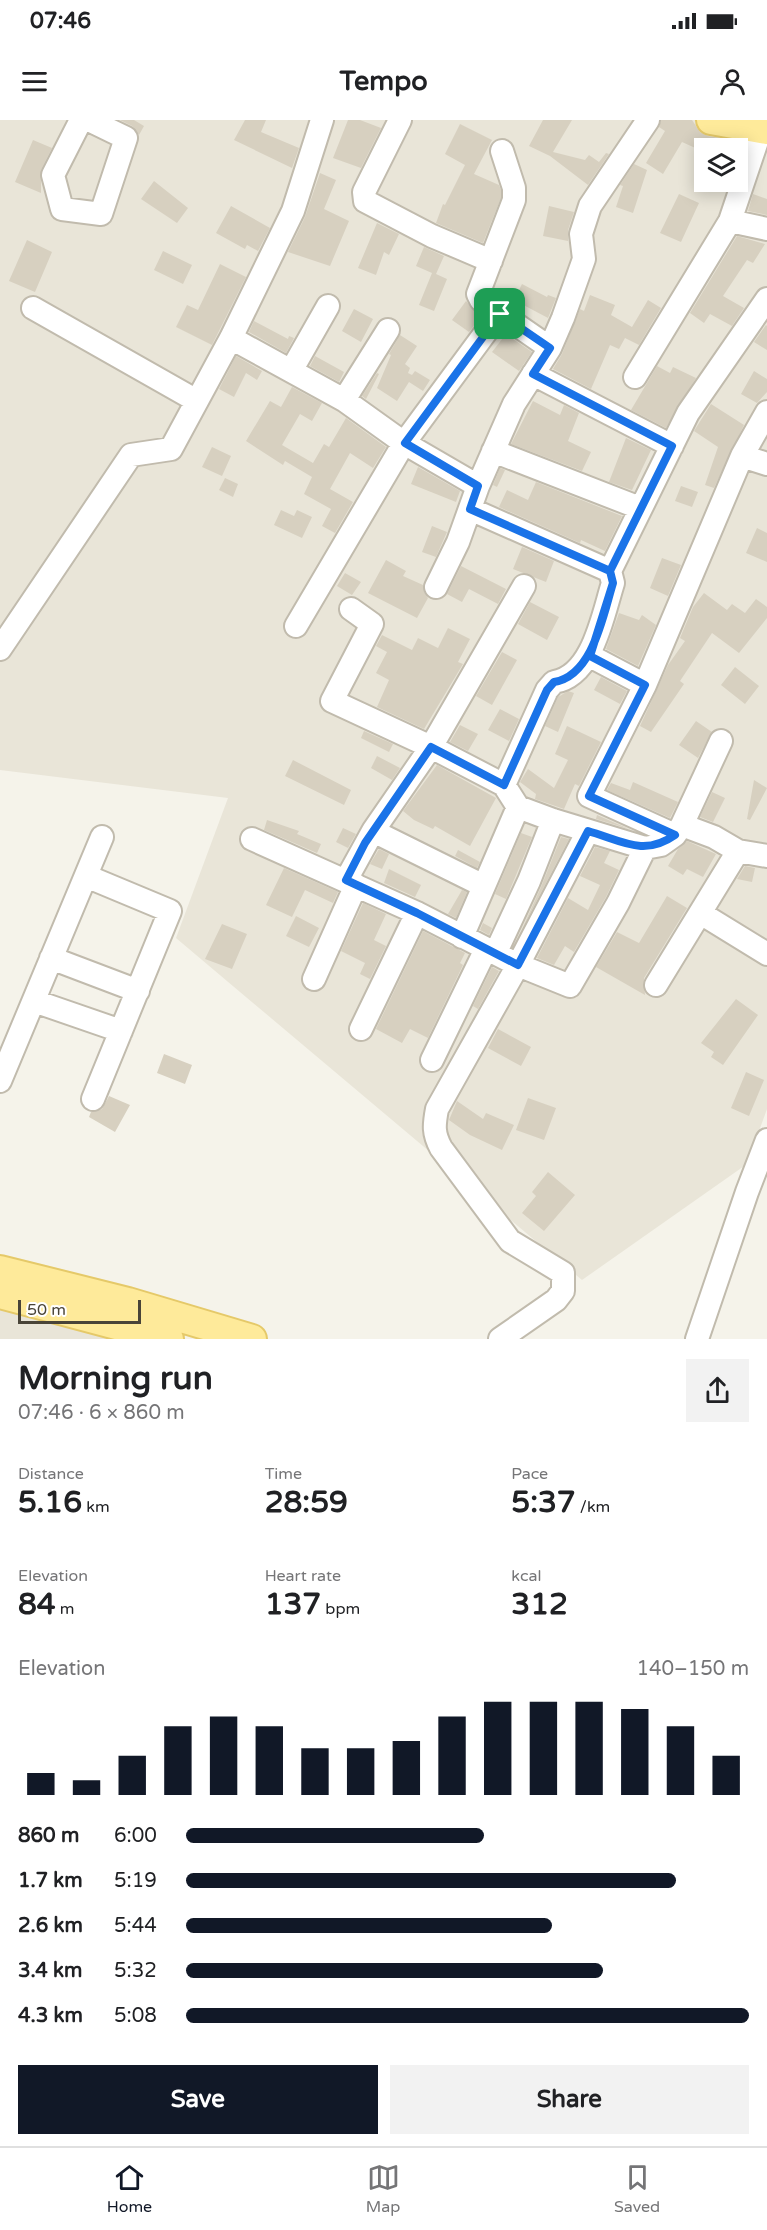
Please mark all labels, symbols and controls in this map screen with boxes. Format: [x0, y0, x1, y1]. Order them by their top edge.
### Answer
text: 07:46 [30, 8, 91, 34]
icon: menu [18, 65, 51, 98]
text: Tempo [339, 65, 428, 98]
icon: person [716, 65, 749, 98]
map controls [694, 138, 748, 192]
button: layers [694, 138, 748, 192]
pin [474, 288, 525, 339]
icon: arrive [483, 297, 516, 330]
scale bar [18, 1297, 141, 1324]
text: 50 m [27, 1300, 66, 1320]
text: Morning run [18, 1359, 213, 1398]
button: share [686, 1359, 749, 1422]
text: 07:46 · 6 × 860 m [18, 1401, 185, 1425]
text: Distance [18, 1464, 84, 1484]
text: Time [265, 1464, 302, 1484]
text: Pace [511, 1464, 548, 1484]
text: 5.16 [18, 1484, 82, 1521]
text: 28:59 [265, 1484, 348, 1521]
text: 5:37 [511, 1484, 576, 1521]
text: km [82, 1497, 110, 1517]
text: /km [576, 1497, 610, 1517]
text: Elevation [18, 1566, 88, 1586]
text: Heart rate [265, 1566, 341, 1586]
text: kcal [511, 1566, 541, 1586]
text: 84 [18, 1586, 56, 1623]
text: 137 [265, 1586, 321, 1623]
text: 312 [511, 1586, 568, 1623]
text: m [56, 1599, 75, 1619]
text: bpm [321, 1599, 360, 1619]
text: Elevation [18, 1657, 105, 1681]
text: 140–150 m [636, 1657, 749, 1681]
text: 860 m [18, 1824, 79, 1848]
text: 6:00 [114, 1824, 157, 1848]
text: 1.7 km [18, 1869, 83, 1893]
text: 5:19 [114, 1869, 157, 1893]
text: 2.6 km [18, 1914, 83, 1938]
text: 5:44 [114, 1914, 157, 1938]
text: 3.4 km [18, 1959, 82, 1983]
text: 5:32 [114, 1959, 157, 1983]
text: 4.3 km [18, 2004, 83, 2028]
text: 5:08 [114, 2004, 157, 2028]
button: Save [18, 2065, 378, 2134]
button: Share [390, 2065, 749, 2134]
tab: Home [107, 2161, 152, 2217]
tab: Map [366, 2161, 400, 2217]
tab: Saved [614, 2161, 660, 2217]

